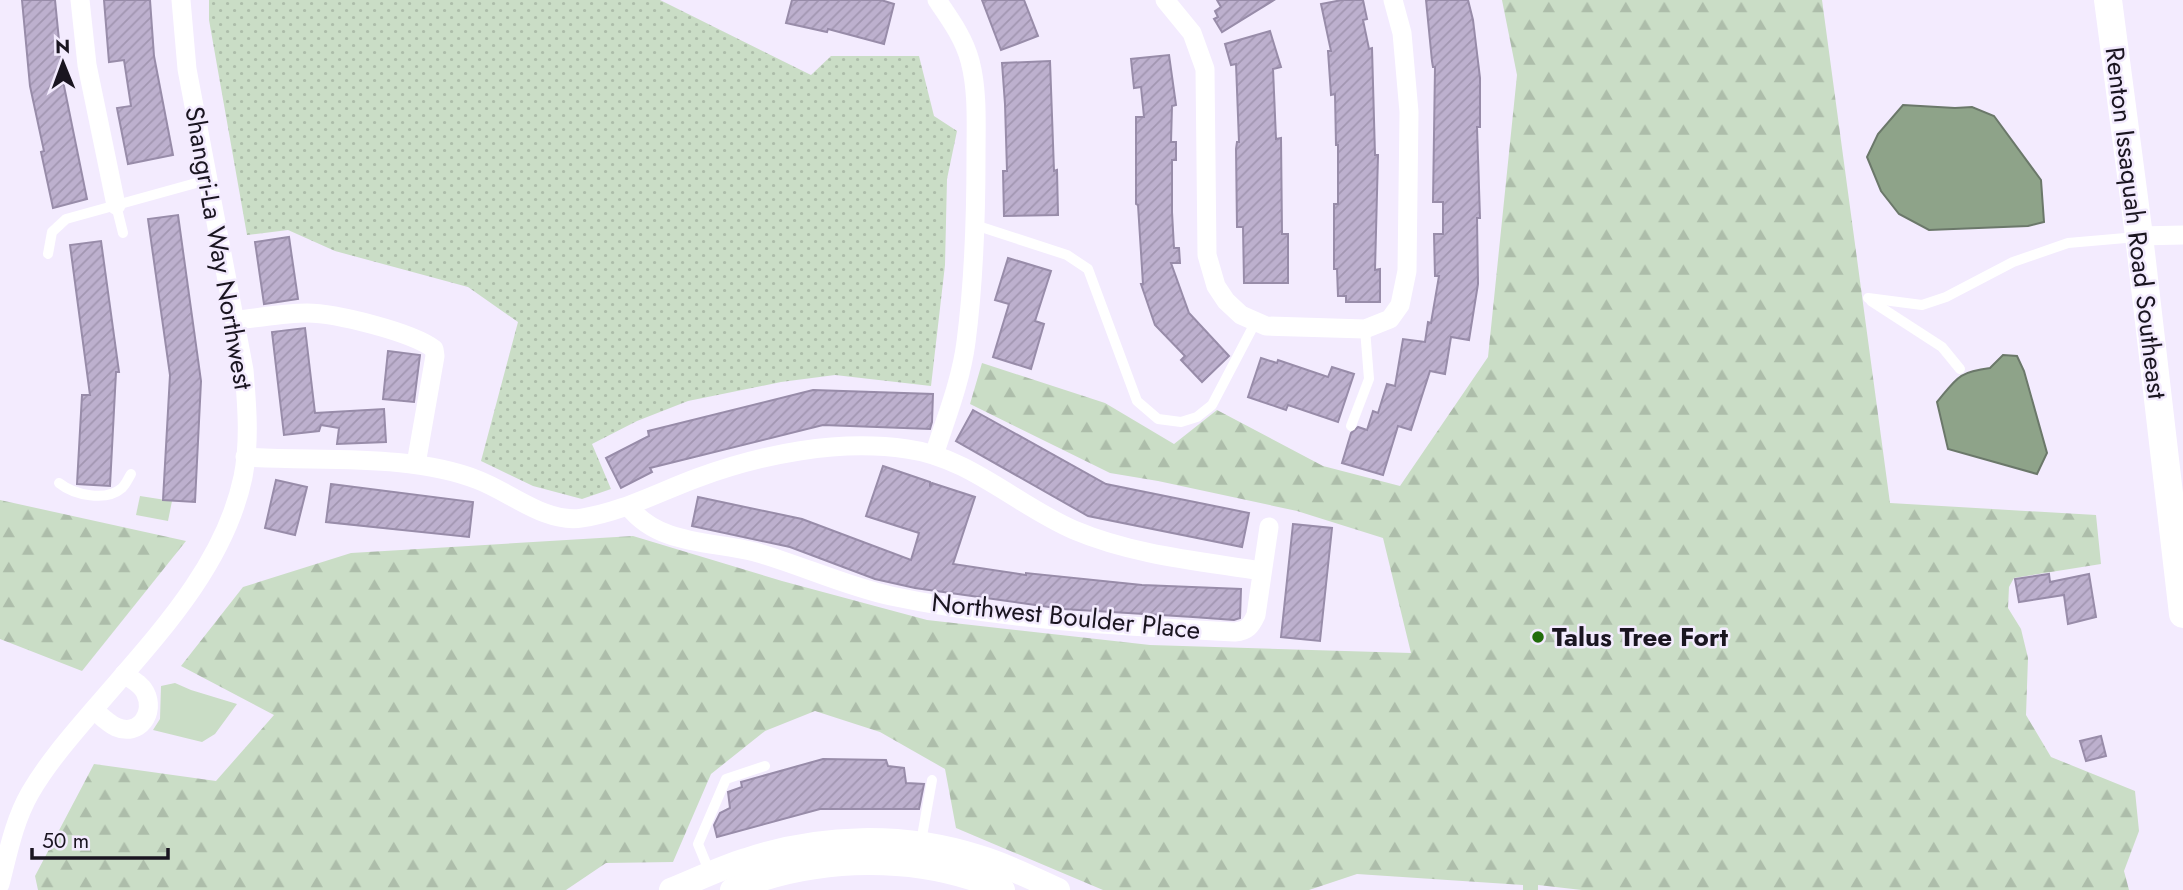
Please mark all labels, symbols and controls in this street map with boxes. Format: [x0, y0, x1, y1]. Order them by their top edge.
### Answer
north arrow [28, 28, 98, 98]
text: N [55, 33, 70, 60]
street label: Renton Issaquah Road Southeast [2096, 45, 2177, 402]
street label: Shangri-La Way Northwest [175, 103, 263, 393]
street label: Northwest Boulder Place [930, 583, 1202, 649]
place label: Talus Tree Fort [1552, 618, 1729, 656]
marker: Talus Tree Fort [1530, 629, 1546, 645]
scale bar [32, 816, 168, 860]
text: 50 m [42, 826, 89, 856]

